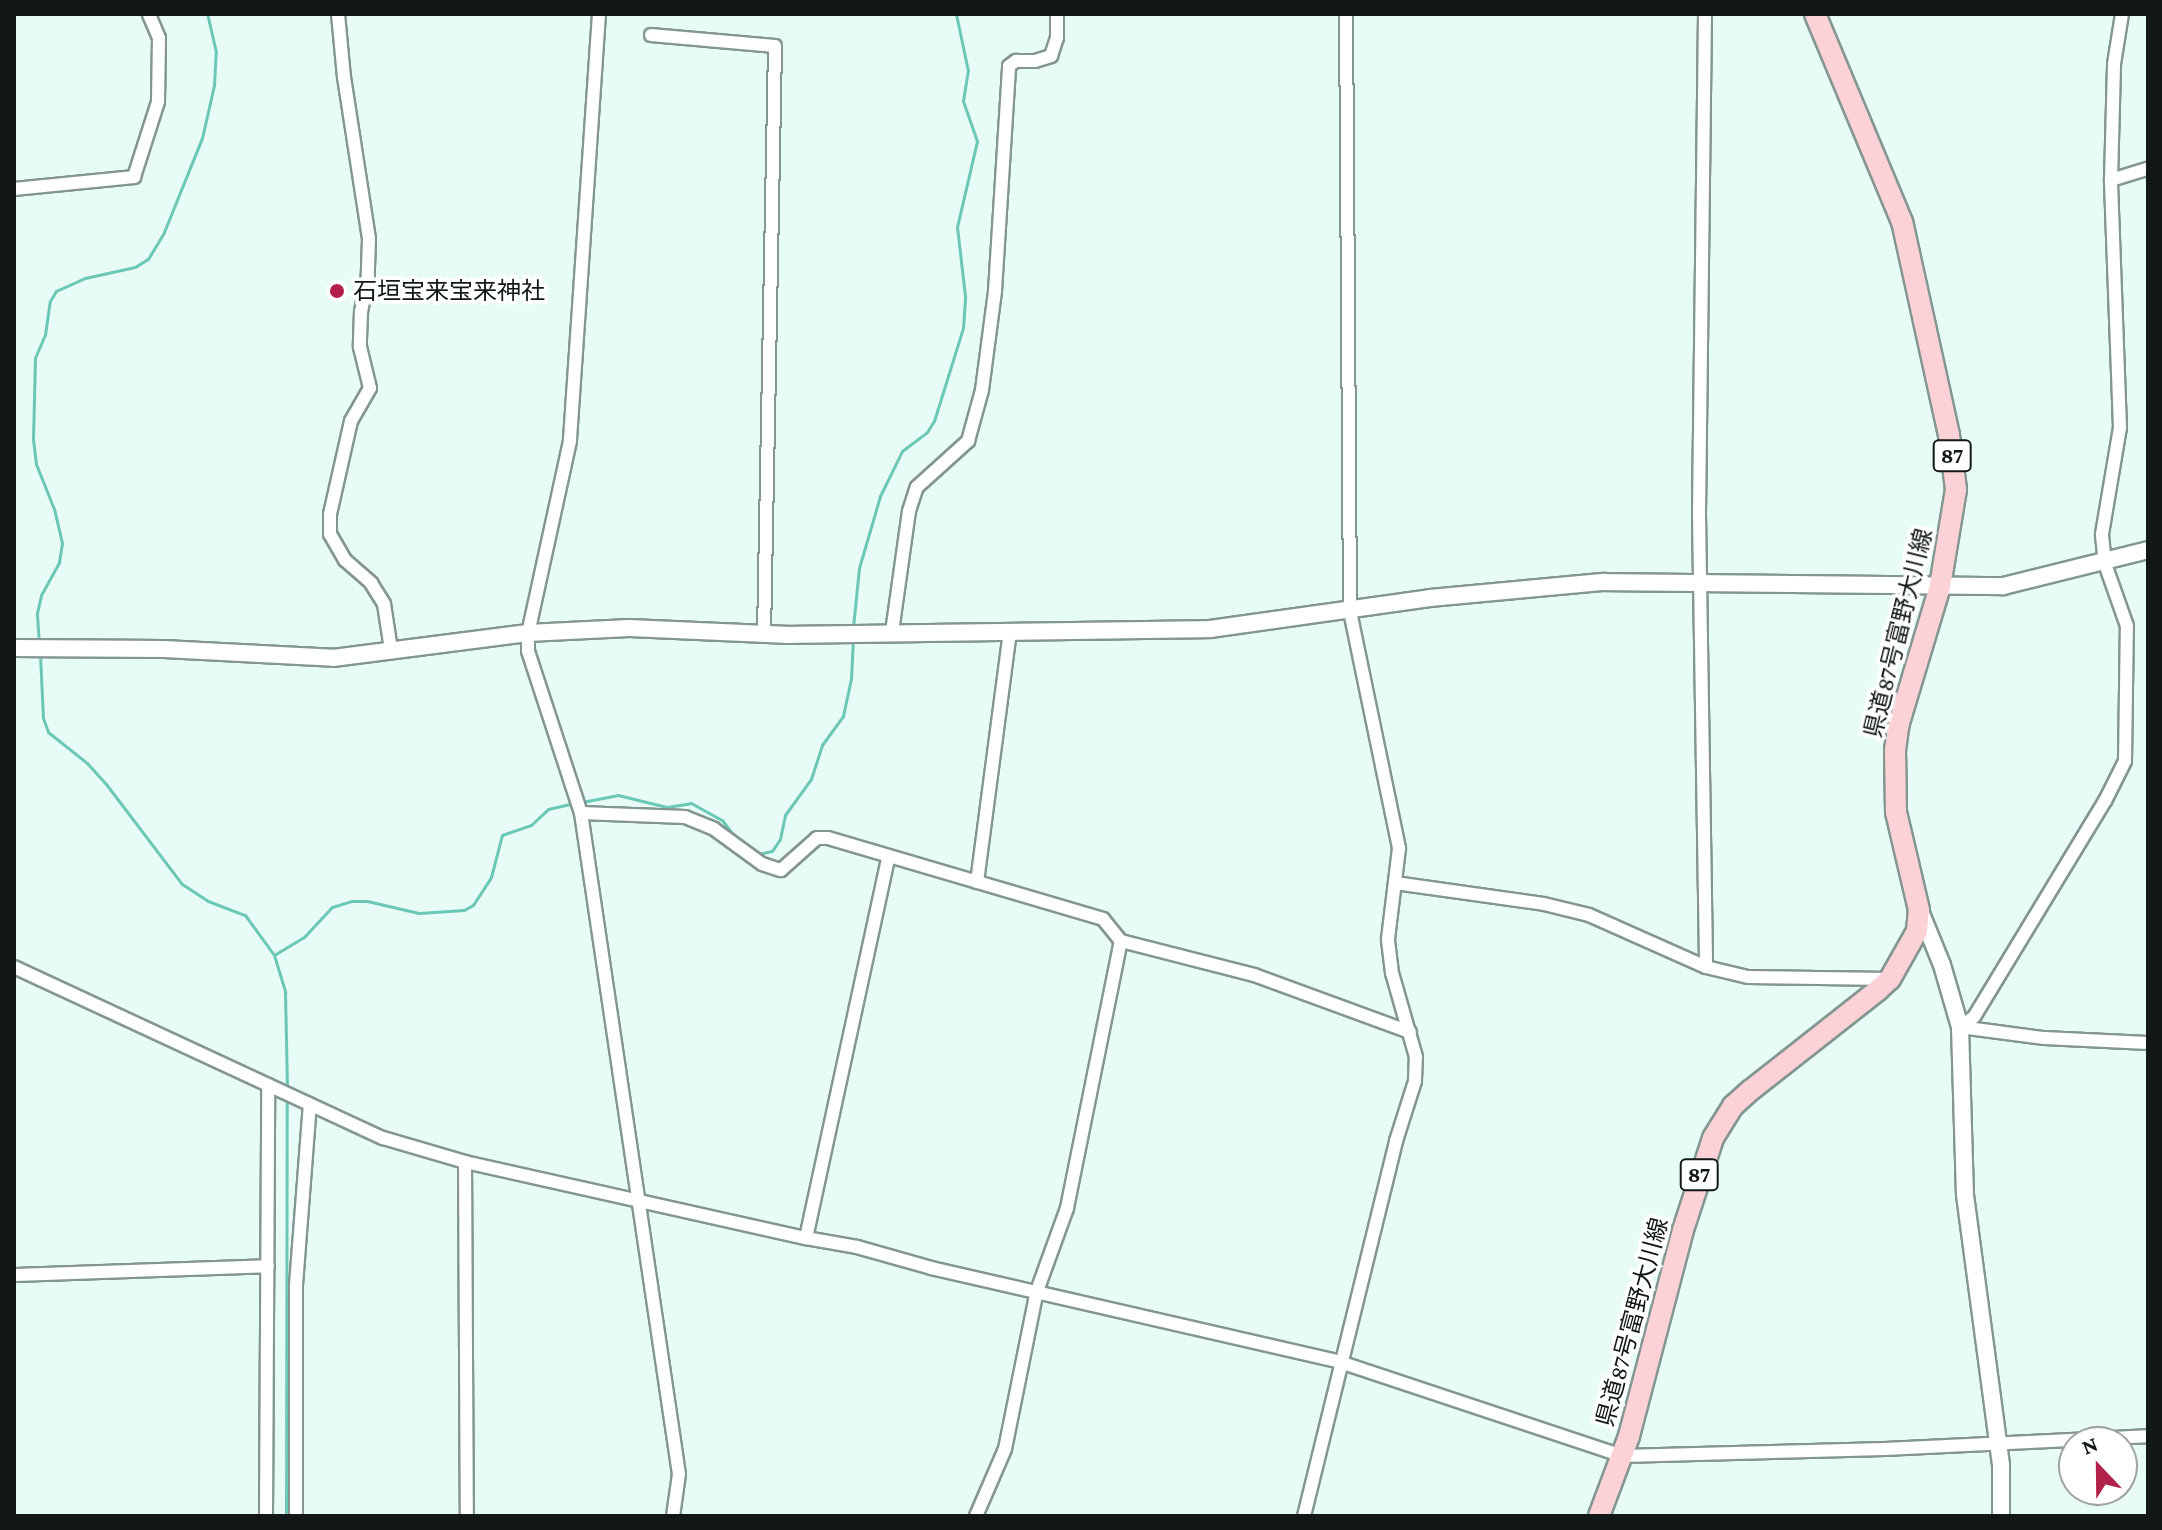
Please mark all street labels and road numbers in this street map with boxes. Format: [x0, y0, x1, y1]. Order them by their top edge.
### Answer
road number: 87 [1932, 438, 1972, 474]
street label: 県道87号富野大川線 [1858, 525, 1938, 741]
road number: 87 [1679, 1157, 1719, 1193]
street label: 県道87号富野大川線 [1590, 1214, 1674, 1430]

